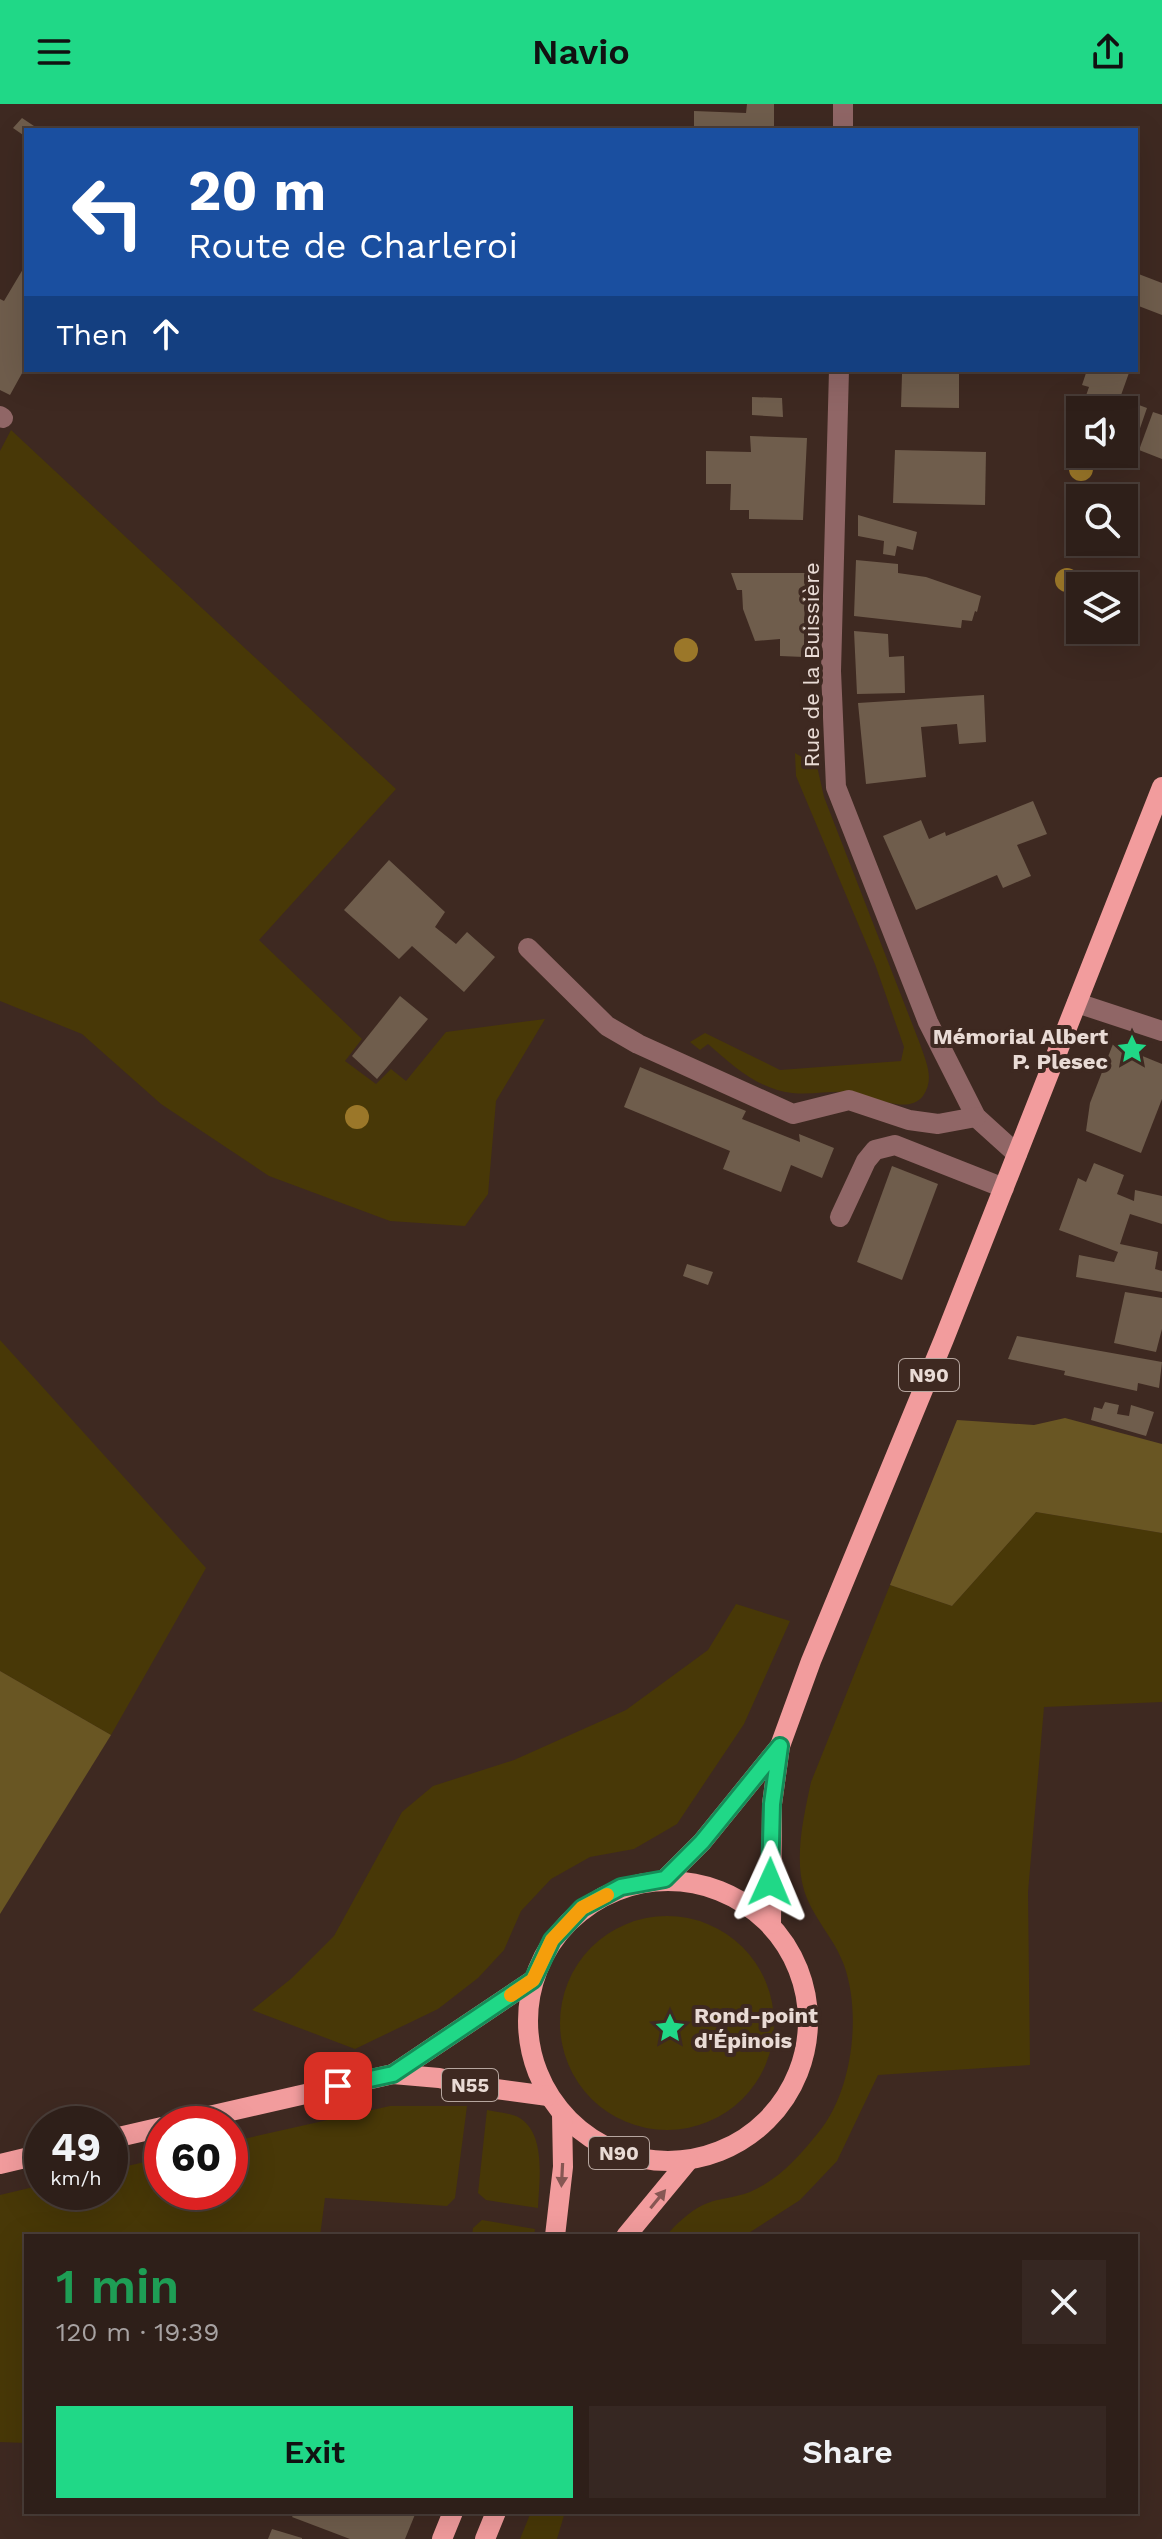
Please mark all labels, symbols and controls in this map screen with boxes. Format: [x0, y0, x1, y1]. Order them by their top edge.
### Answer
icon: menu [32, 30, 76, 74]
icon: share [1086, 30, 1130, 74]
text: Navio [532, 31, 630, 73]
text: 20 m [188, 158, 326, 224]
icon: left [56, 160, 160, 264]
text: Route de Charleroi [188, 225, 518, 267]
icon: ahead [144, 312, 188, 356]
text: Then [56, 317, 128, 352]
map controls [1066, 396, 1138, 644]
button: sound [1066, 396, 1138, 468]
button: search [1066, 484, 1138, 556]
street label: Rue de la Buissière [799, 562, 824, 768]
button: layers [1066, 572, 1138, 644]
place label: Mémorial Albert P. Plesec [933, 1024, 1108, 1074]
place icon: Mémorial Albert P. Plesec [1115, 1032, 1149, 1066]
road number: N90 [899, 1359, 959, 1391]
position arrow [728, 1840, 812, 1924]
place label: Rond-point d'Épinois [694, 2003, 818, 2053]
place icon: Rond-point d'Épinois [653, 2011, 687, 2045]
pin [304, 2052, 372, 2120]
icon: arrive [316, 2064, 360, 2108]
road number: N55 [442, 2069, 498, 2101]
speed limit sign: 60 [144, 2106, 248, 2210]
text: 49 [51, 2124, 101, 2171]
road number: N90 [589, 2137, 649, 2169]
one-way arrow [555, 2163, 568, 2188]
text: km/h [50, 2166, 102, 2190]
one-way arrow [649, 2189, 666, 2209]
text: 1 min [56, 2258, 179, 2315]
button: close [1022, 2260, 1106, 2344]
text: 120 m · 19:39 [56, 2317, 219, 2347]
button: Exit [56, 2406, 573, 2498]
button: Share [589, 2406, 1106, 2498]

